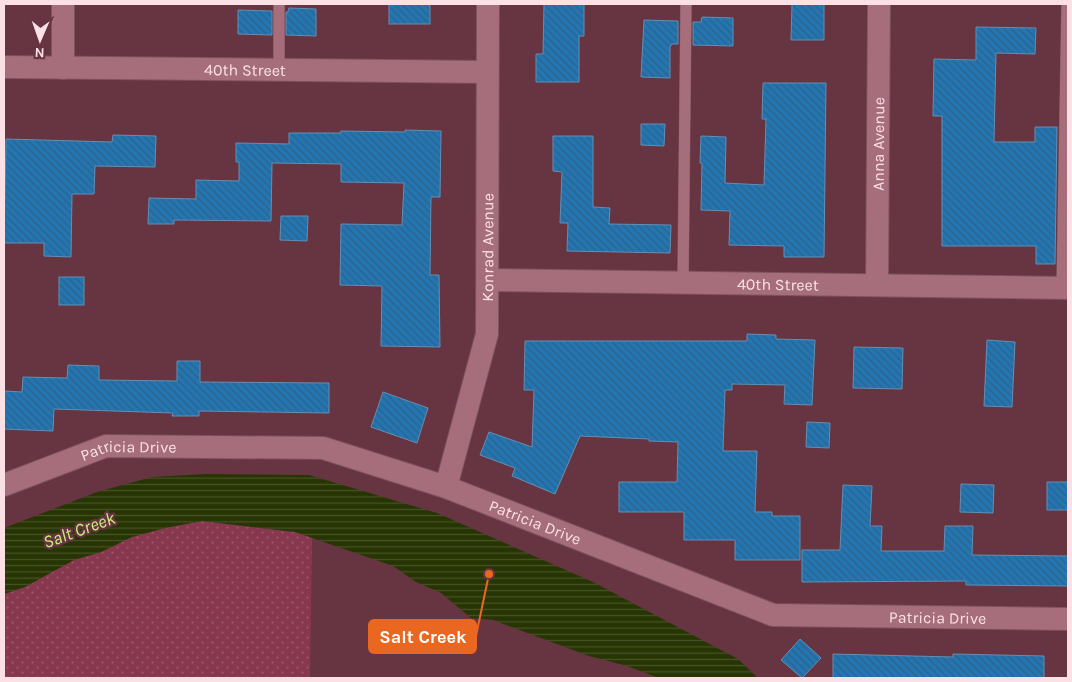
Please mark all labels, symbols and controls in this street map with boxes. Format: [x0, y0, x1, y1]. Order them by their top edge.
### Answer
north arrow [15, 15, 65, 65]
text: N [34, 44, 45, 61]
street label: 40th Street [204, 60, 286, 80]
street label: Anna Avenue [869, 97, 888, 191]
street label: Konrad Avenue [478, 193, 497, 302]
street label: 40th Street [737, 274, 819, 295]
street label: Patricia Drive [78, 437, 177, 465]
street label: Patricia Drive [486, 496, 584, 549]
water label: Salt Creek [40, 507, 119, 553]
street label: Patricia Drive [889, 608, 986, 628]
callout: Salt Creek [369, 620, 476, 653]
text: Salt Creek [379, 626, 467, 648]

